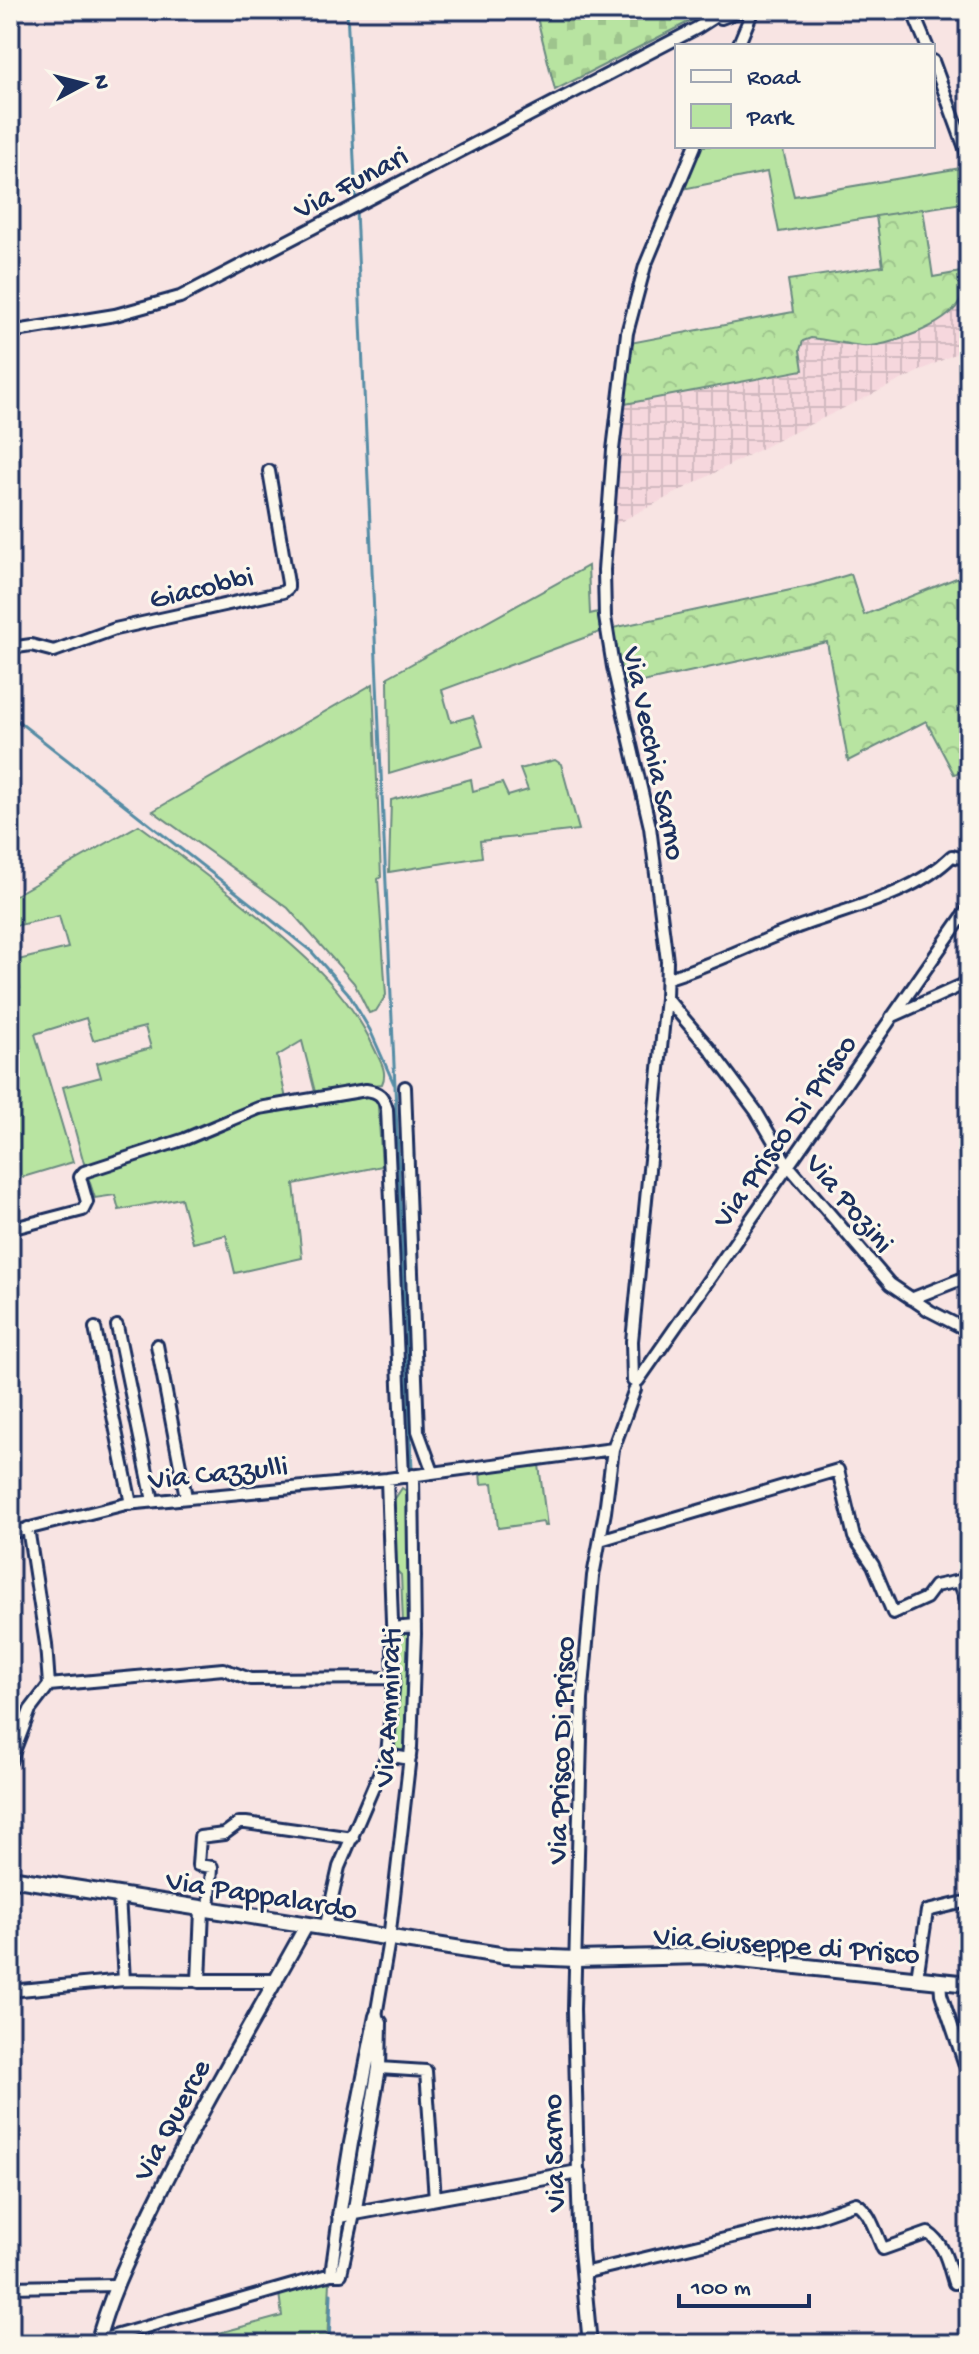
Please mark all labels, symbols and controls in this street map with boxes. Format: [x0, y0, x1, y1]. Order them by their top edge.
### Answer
north arrow [44, 44, 124, 124]
legend [675, 44, 935, 148]
text: Road [747, 65, 801, 94]
text: N [86, 73, 114, 91]
text: Park [746, 105, 795, 134]
street label: Via Funari [288, 140, 415, 230]
street label: Giacobbi [146, 561, 258, 619]
street label: Via Vecchia Sarno [612, 643, 691, 864]
street label: Via Prisco Di Prisco [706, 1029, 866, 1237]
street label: Via Pozini [795, 1147, 899, 1262]
street label: Via Cazzulli [146, 1451, 290, 1500]
street label: Via Ammirati [369, 1627, 412, 1789]
street label: Via Prisco Di Prisco [542, 1636, 585, 1866]
street label: Via Pappalardo [162, 1865, 360, 1930]
street label: Via Giuseppe di Prisco [651, 1921, 921, 1974]
street label: Via Querce [127, 2054, 221, 2189]
street label: Via Sarno [537, 2093, 576, 2213]
scale bar [679, 2258, 809, 2308]
text: 100 m [690, 2275, 751, 2304]

